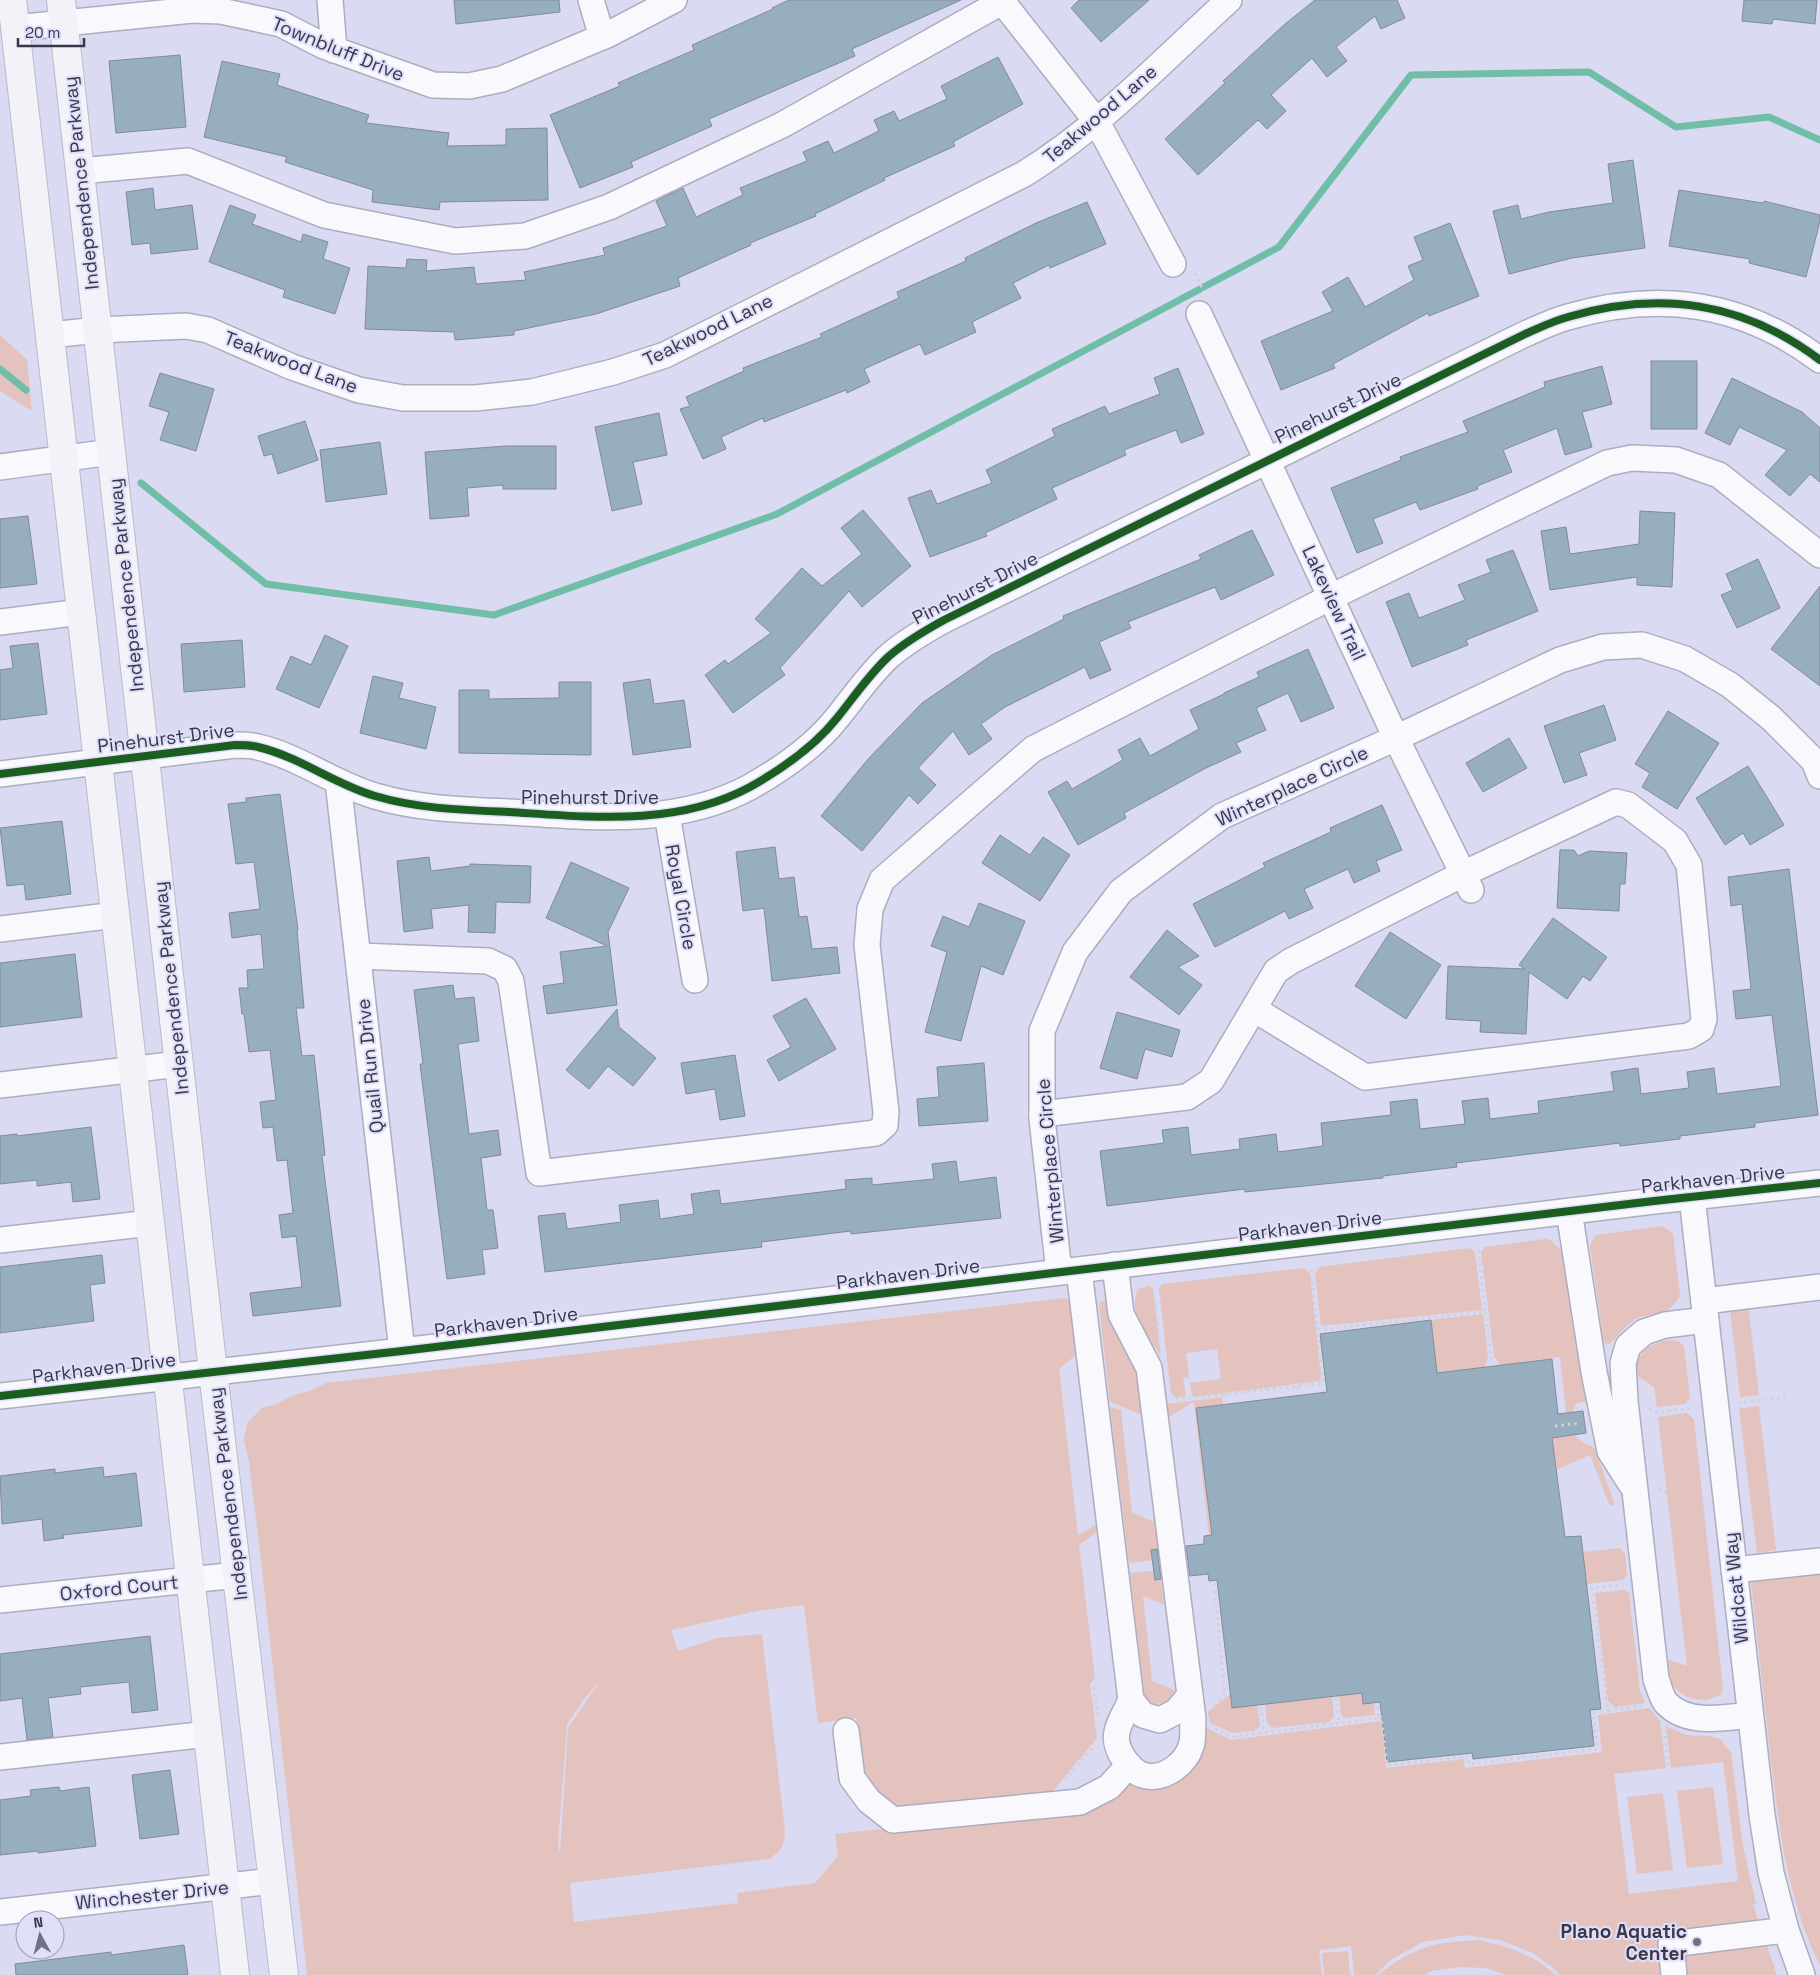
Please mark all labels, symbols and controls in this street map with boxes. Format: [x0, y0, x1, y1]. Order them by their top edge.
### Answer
street label: Townbluff Drive [268, 11, 408, 87]
scale bar [18, 15, 84, 47]
text: 20 m [25, 23, 60, 42]
street label: Teakwood Lane [1038, 59, 1162, 169]
street label: Independence Parkway [57, 75, 105, 291]
street label: Teakwood Lane [639, 288, 777, 372]
street label: Teakwood Lane [220, 325, 362, 399]
street label: Pinehurst Drive [1270, 367, 1406, 449]
street label: Independence Parkway [102, 477, 150, 693]
street label: Lakeview Trail [1296, 541, 1372, 665]
street label: Pinehurst Drive [908, 546, 1042, 630]
street label: Pinehurst Drive [96, 717, 236, 759]
street label: Winterplace Circle [1212, 740, 1372, 832]
street label: Pinehurst Drive [521, 785, 659, 810]
street label: Royal Circle [659, 842, 703, 952]
street label: Independence Parkway [147, 880, 195, 1096]
street label: Quail Run Drive [351, 998, 389, 1134]
street label: Winterplace Circle [1030, 1077, 1070, 1245]
street label: Parkhaven Drive [1640, 1159, 1786, 1199]
street label: Parkhaven Drive [1237, 1205, 1383, 1247]
street label: Parkhaven Drive [835, 1253, 981, 1295]
street label: Parkhaven Drive [433, 1301, 579, 1343]
street label: Parkhaven Drive [31, 1347, 177, 1389]
street label: Independence Parkway [203, 1386, 253, 1602]
street label: Wildcat Way [1718, 1531, 1754, 1645]
street label: Oxford Court [58, 1569, 180, 1607]
street label: Winchester Drive [74, 1875, 230, 1915]
north arrow [15, 1910, 65, 1960]
text: N [33, 1913, 44, 1932]
place label: Plano Aquatic Center [1561, 1919, 1687, 1966]
marker: Plano Aquatic Center [1691, 1936, 1703, 1948]

